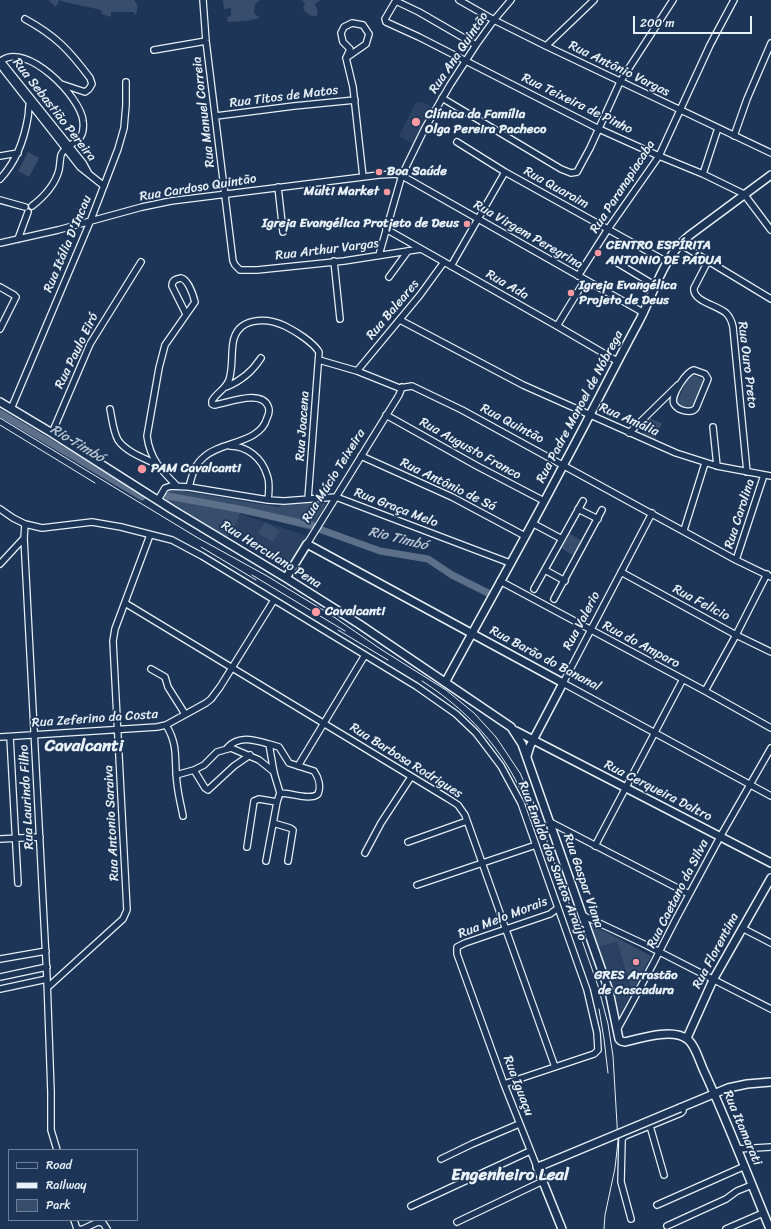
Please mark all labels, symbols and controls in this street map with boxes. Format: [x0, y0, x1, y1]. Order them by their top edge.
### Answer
scale bar [635, 8, 754, 34]
street label: Rua Ana Quintão [426, 9, 492, 97]
text: 200 m [640, 12, 674, 34]
street label: Rua Antônio Vargas [566, 38, 672, 100]
street label: Rua Sebastião Pereira [9, 55, 99, 165]
street label: Rua Manuel Correia [189, 56, 219, 168]
street label: Rua Teixeira de Pinho [519, 70, 635, 138]
street label: Rua Titos de Matos [229, 83, 339, 111]
place label: Clínica da Família Olga Pereira Pacheco [425, 107, 546, 138]
marker: Clínica da Família Olga Pereira Pacheco [410, 116, 422, 128]
street label: Rua Paranapiacaba [587, 137, 659, 237]
place label: Boa Saúde [387, 164, 447, 180]
street label: Rua Quaraim [521, 164, 591, 212]
marker: Boa Saúde [374, 167, 384, 177]
street label: Rua Cardoso Quintão [139, 171, 257, 205]
place label: Multi Market [304, 184, 379, 200]
marker: Multi Market [382, 187, 392, 197]
street label: Rua Itália D'Incau [40, 193, 96, 295]
street label: Rua Virgem Peregrina [471, 197, 585, 273]
place label: Igreja Evangélica Protjeto de Deus [262, 216, 459, 232]
marker: Igreja Evangélica Protjeto de Deus [462, 219, 472, 229]
street label: Rua Arthur Vargas [274, 236, 380, 264]
place label: CENTRO ESPÍRITA ANTONIO DE PÁDUA [606, 238, 722, 269]
marker: CENTRO ESPÍRITA ANTONIO DE PÁDUA [593, 248, 603, 258]
street label: Rua Ada [483, 267, 531, 303]
street label: Rua Baleares [363, 277, 423, 343]
place label: Igreja Evangélica Projeto de Deus [579, 278, 677, 309]
marker: Igreja Evangélica Projeto de Deus [566, 288, 576, 298]
street label: Rua Paulo Eiró [52, 311, 102, 391]
street label: Rua Ouro Preto [734, 321, 760, 409]
street label: Rua Padre Manoel de Nóbrega [533, 328, 627, 486]
street label: Rua Joacena [293, 390, 313, 462]
street label: Rua Amália [597, 400, 661, 440]
street label: Rua Quintão [478, 401, 546, 447]
street label: Rua Augusto Franco [416, 415, 524, 483]
water label: Rio Timbó [47, 421, 107, 467]
street label: Rua Múcio Teixeira [299, 426, 369, 526]
street label: Rua Antônio de Sá [397, 455, 499, 515]
place label: PAM Cavalcanti [151, 461, 241, 477]
marker: PAM Cavalcanti [136, 463, 148, 475]
street label: Rua Carolina [721, 477, 759, 551]
street label: Rua Graça Melo [352, 485, 440, 531]
street label: Rua Herculano Pena [218, 518, 324, 592]
water label: Rio Timbó [367, 524, 429, 554]
street label: Rua Felicio [670, 581, 732, 625]
street label: Rua Valerio [560, 589, 604, 653]
place label: Cavalcanti [325, 604, 385, 620]
marker: Cavalcanti [310, 606, 322, 618]
street label: Rua do Amparo [600, 618, 682, 672]
street label: Rua Barão do Bananal [487, 623, 603, 695]
street label: Rua Zeferino da Costa [31, 707, 159, 731]
street label: Rua Barbosa Rodrigues [347, 720, 465, 802]
district label: Cavalcanti [45, 737, 123, 757]
street label: Rua Laurindo Filho [16, 744, 38, 850]
street label: Rua Cerqueira Daltro [601, 757, 715, 825]
street label: Rua Antonio Saraiva [101, 765, 123, 881]
street label: Rua Enaldo dos Santos Araújo [514, 779, 590, 943]
street label: Rua Gaspar Viana [560, 832, 606, 930]
street label: Rua Caetano da Silva [644, 837, 712, 951]
street label: Rua Melo Morais [456, 894, 550, 942]
street label: Rua Florentina [689, 910, 743, 992]
marker: GRES Arrastão de Cascadura [631, 957, 641, 967]
place label: GRES Arrastão de Cascadura [594, 968, 678, 999]
street label: Rua Iguaçu [499, 1054, 537, 1118]
street label: Rua Itamarati [719, 1088, 765, 1168]
legend [8, 1149, 138, 1221]
text: Road [46, 1154, 72, 1176]
district label: Engenheiro Leal [451, 1166, 569, 1186]
text: Railway [46, 1174, 87, 1196]
text: Park [46, 1194, 71, 1216]

